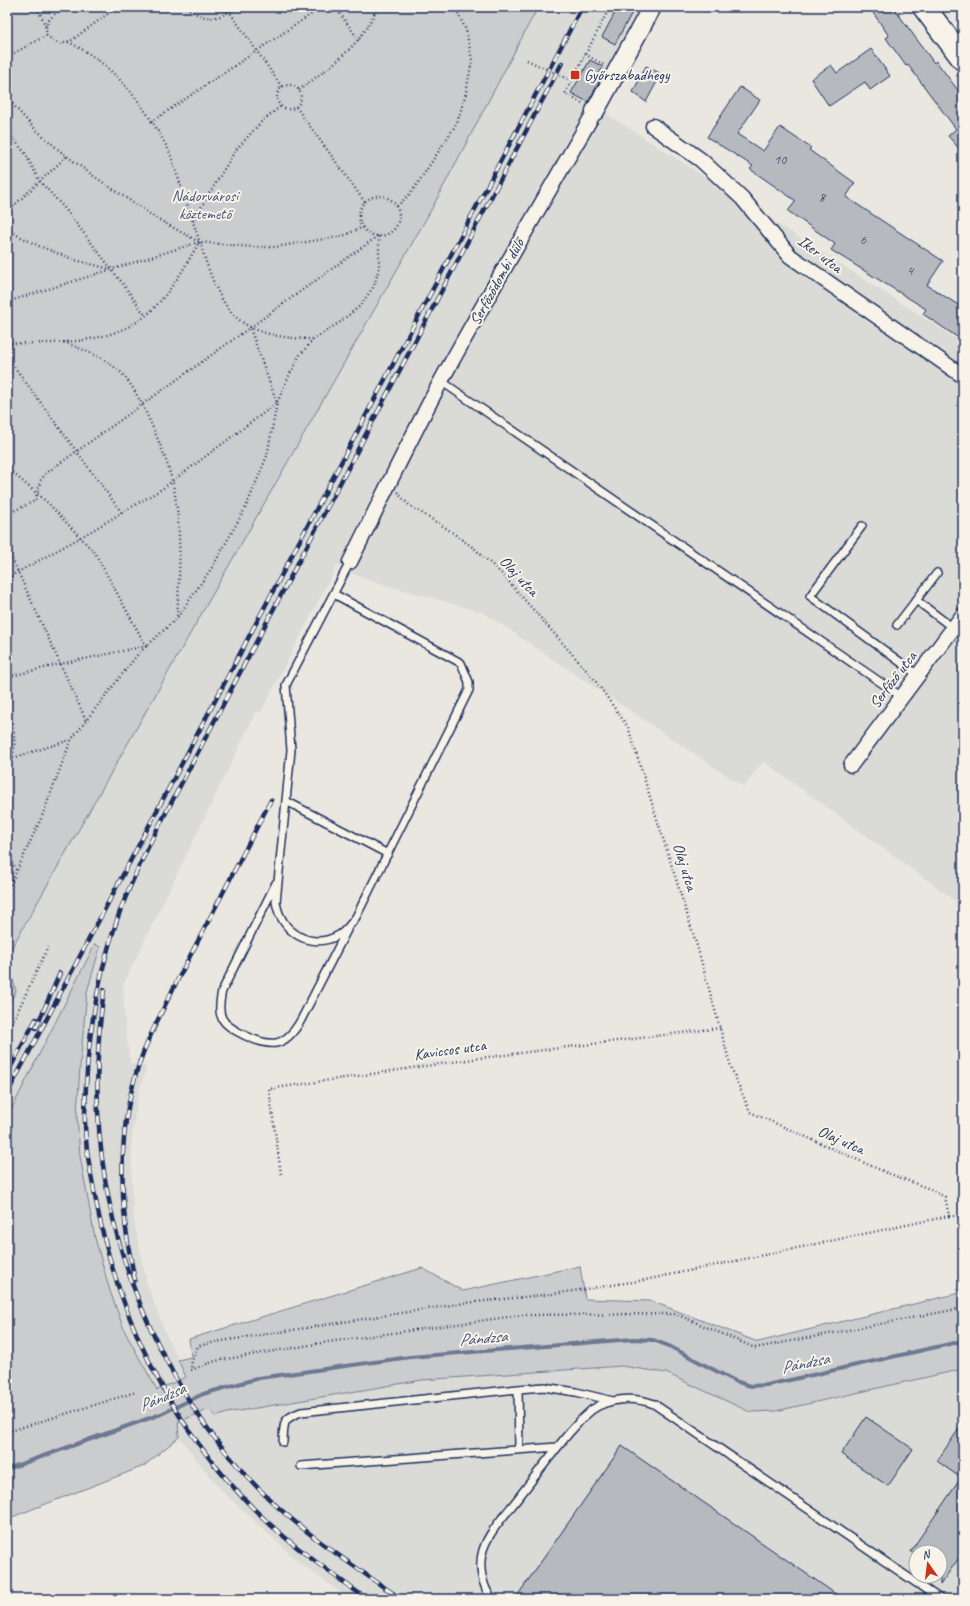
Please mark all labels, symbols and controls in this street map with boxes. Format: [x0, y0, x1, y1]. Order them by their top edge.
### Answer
place label: Győrszabadhegy [584, 65, 671, 85]
marker: Győrszabadhegy [569, 69, 581, 81]
house number: 10 [774, 151, 788, 168]
park label: Nádorvárosi köztemető [172, 186, 240, 224]
house number: 8 [819, 189, 827, 206]
street label: Iker utca [794, 231, 848, 278]
house number: 6 [860, 231, 867, 248]
street label: Serfőződombi dűlő [465, 233, 530, 329]
house number: 4 [907, 262, 915, 279]
street label: Olaj utca [495, 551, 544, 602]
street label: Serfőző utca [865, 646, 922, 713]
street label: Olaj utca [668, 841, 702, 895]
street label: Kavicsos utca [413, 1035, 489, 1065]
street label: Olaj utca [815, 1121, 869, 1160]
water label: Pándzsa [458, 1325, 510, 1351]
water label: Pándzsa [779, 1347, 832, 1378]
water label: Pándzsa [136, 1377, 190, 1416]
north arrow [908, 1544, 948, 1584]
text: N [921, 1546, 933, 1562]

